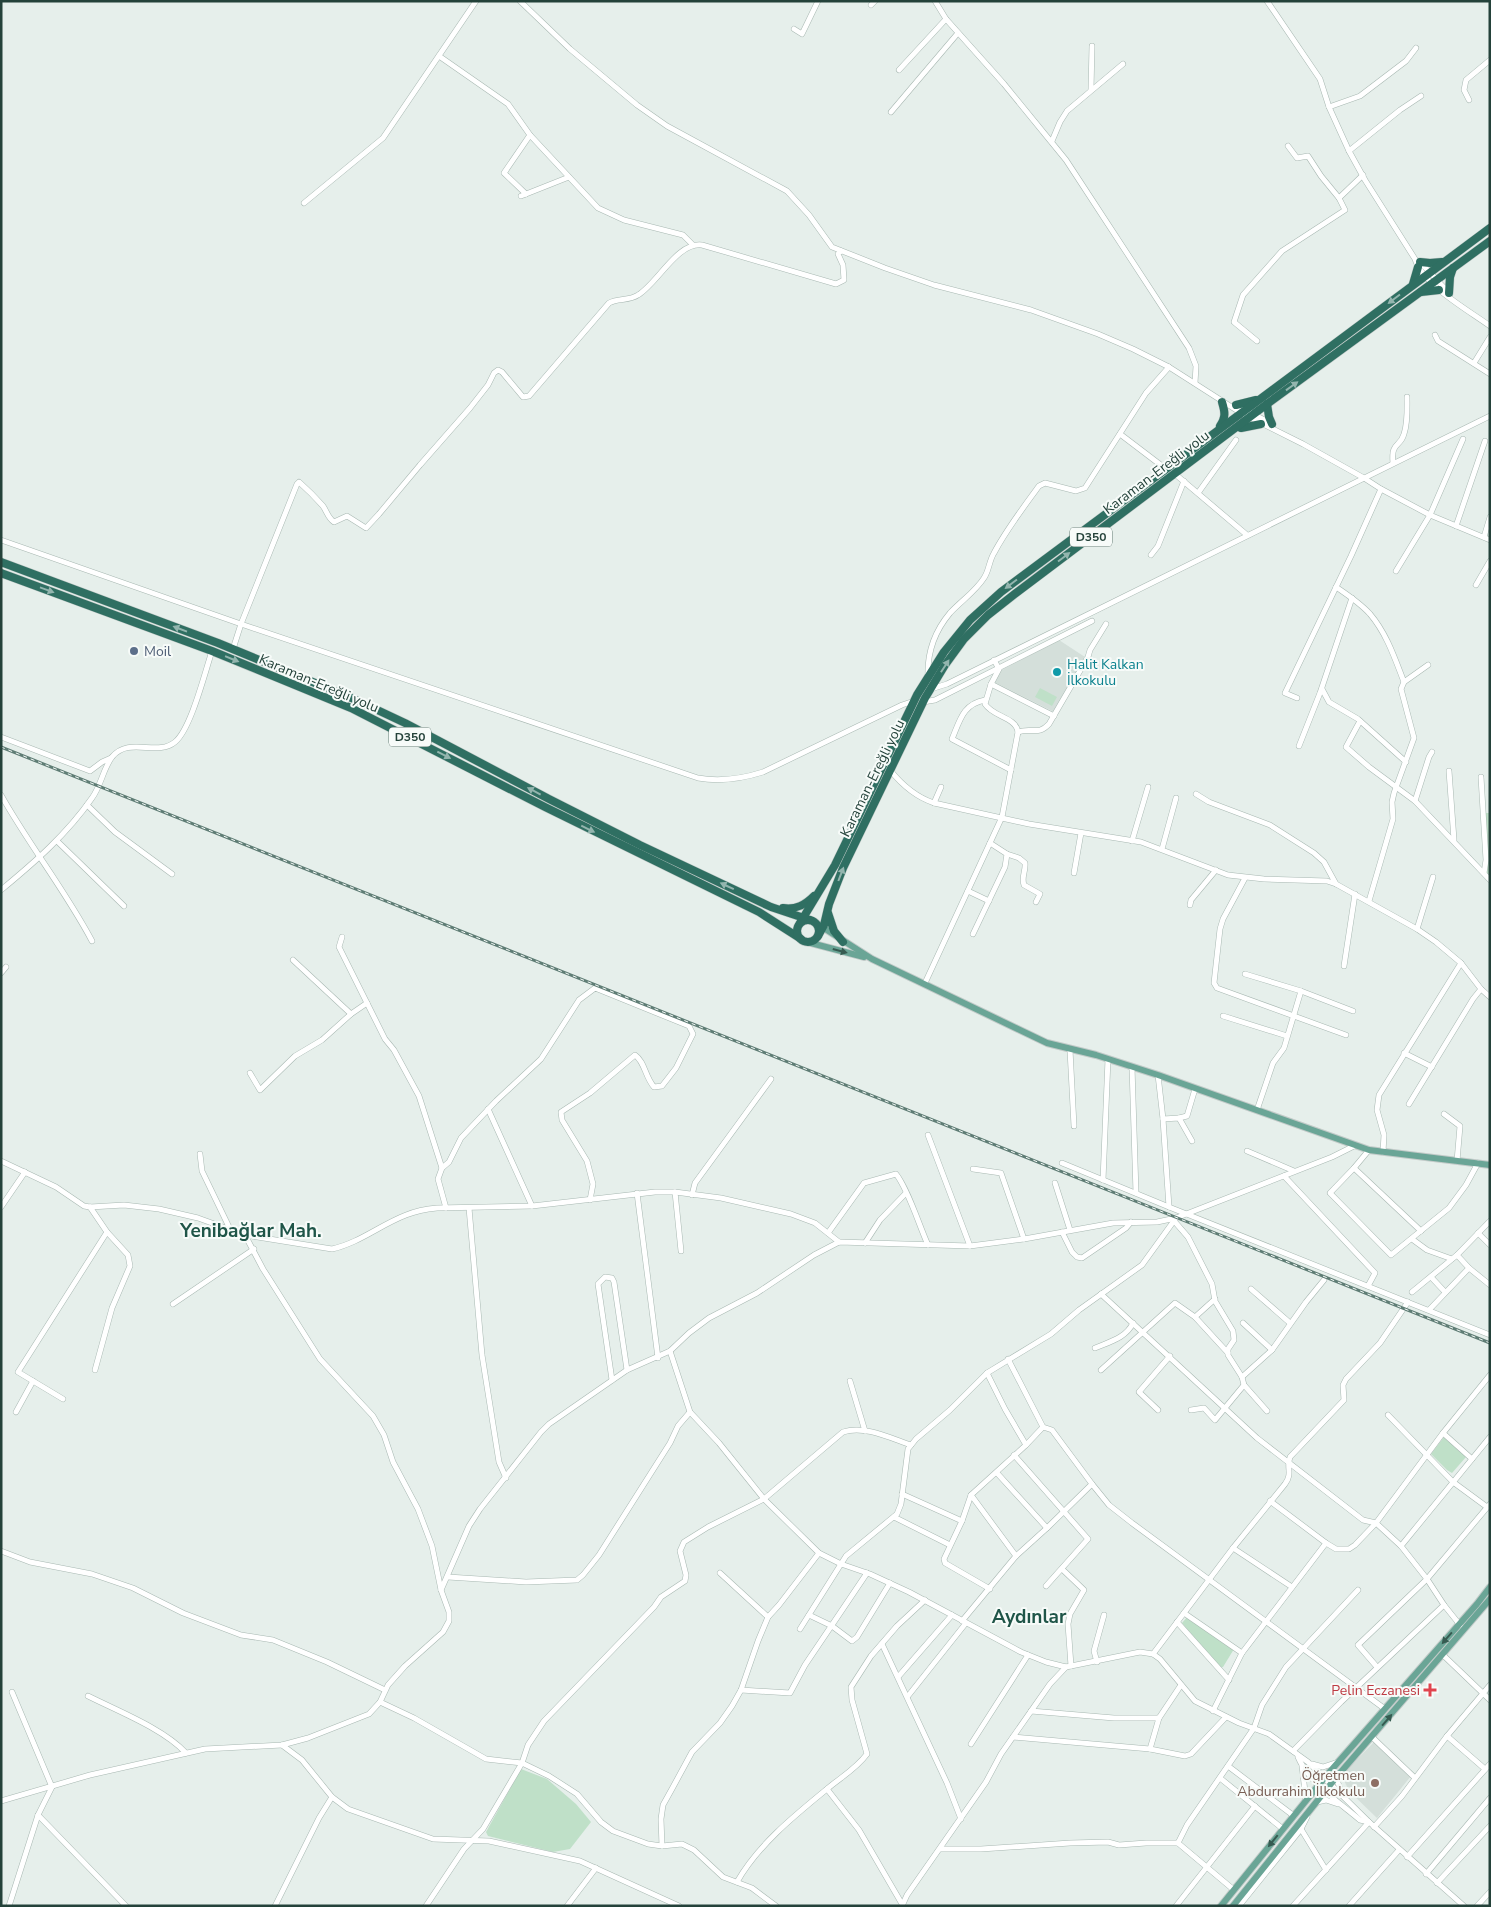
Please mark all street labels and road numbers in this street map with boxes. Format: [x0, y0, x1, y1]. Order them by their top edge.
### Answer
street label: Karaman-Ereğli yolu [1099, 426, 1213, 519]
road number: D350 [1070, 528, 1112, 546]
street label: Karaman-Ereğli yolu [256, 650, 382, 717]
street label: Karaman-Ereğli yolu [836, 716, 909, 840]
road number: D350 [389, 728, 431, 746]

